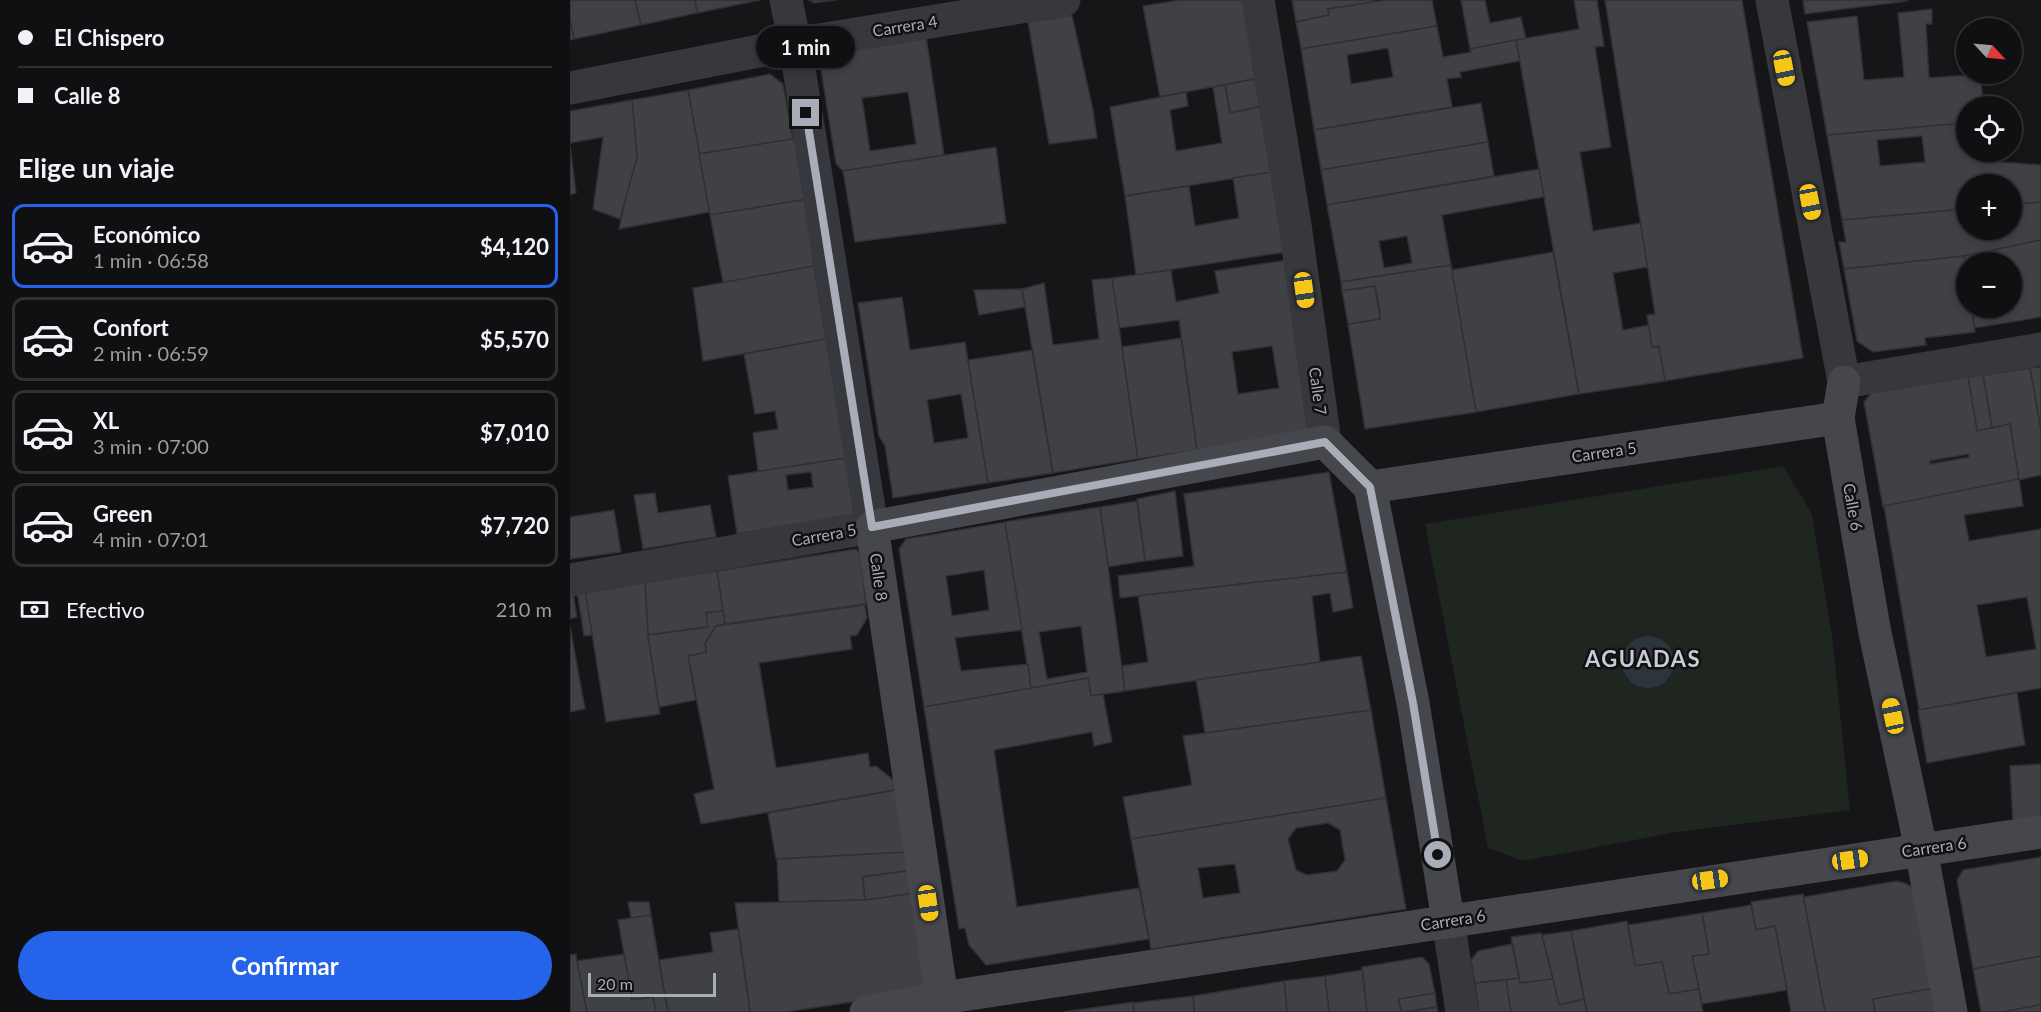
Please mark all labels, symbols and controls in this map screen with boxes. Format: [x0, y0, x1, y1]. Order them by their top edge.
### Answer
street label: Carrera 4 [871, 11, 939, 40]
north arrow [1956, 18, 2022, 84]
map controls [1956, 18, 2022, 318]
text: El Chispero [54, 24, 164, 51]
callout: 1 min [756, 26, 856, 68]
text: 1 min [781, 35, 830, 59]
car [1772, 49, 1796, 87]
text: Calle 8 [54, 82, 121, 109]
button: locate [1956, 96, 2022, 162]
route end [792, 99, 819, 126]
text: Elige un viaje [18, 151, 175, 184]
button: + [1956, 174, 2022, 240]
car [1798, 183, 1822, 221]
icon: car [21, 219, 75, 273]
text: Económico [93, 221, 200, 248]
text: $4,120 [480, 233, 549, 260]
text: 1 min · 06:58 [93, 248, 209, 272]
button: − [1956, 252, 2022, 318]
car [1293, 271, 1315, 309]
icon: car [21, 312, 75, 366]
text: Confort [93, 314, 169, 341]
text: $5,570 [480, 326, 549, 353]
text: 2 min · 06:59 [93, 341, 209, 365]
street label: Calle 7 [1306, 366, 1331, 416]
icon: car [21, 405, 75, 459]
text: XL [93, 407, 119, 434]
text: $7,010 [480, 419, 549, 446]
text: 3 min · 07:00 [93, 434, 209, 458]
street label: Carrera 5 [1570, 438, 1638, 465]
street label: Calle 6 [1840, 482, 1867, 532]
icon: car [21, 498, 75, 552]
text: Green [93, 500, 153, 527]
text: $7,720 [480, 512, 549, 539]
street label: Carrera 5 [790, 519, 858, 550]
text: 4 min · 07:01 [93, 527, 209, 551]
street label: Calle 8 [867, 552, 892, 602]
icon: cash [18, 593, 51, 626]
text: Efectivo [66, 596, 145, 623]
text: 210 m [496, 597, 552, 621]
district label: AGUADAS [1584, 645, 1701, 672]
car [1880, 697, 1906, 735]
street label: Carrera 6 [1900, 833, 1968, 860]
route start [1424, 841, 1451, 868]
car [1831, 849, 1869, 871]
car [1691, 869, 1729, 891]
car [917, 884, 939, 922]
street label: Carrera 6 [1419, 905, 1487, 934]
button: Confirmar [18, 931, 552, 1000]
scale bar [588, 970, 716, 998]
text: 20 m [597, 974, 633, 993]

